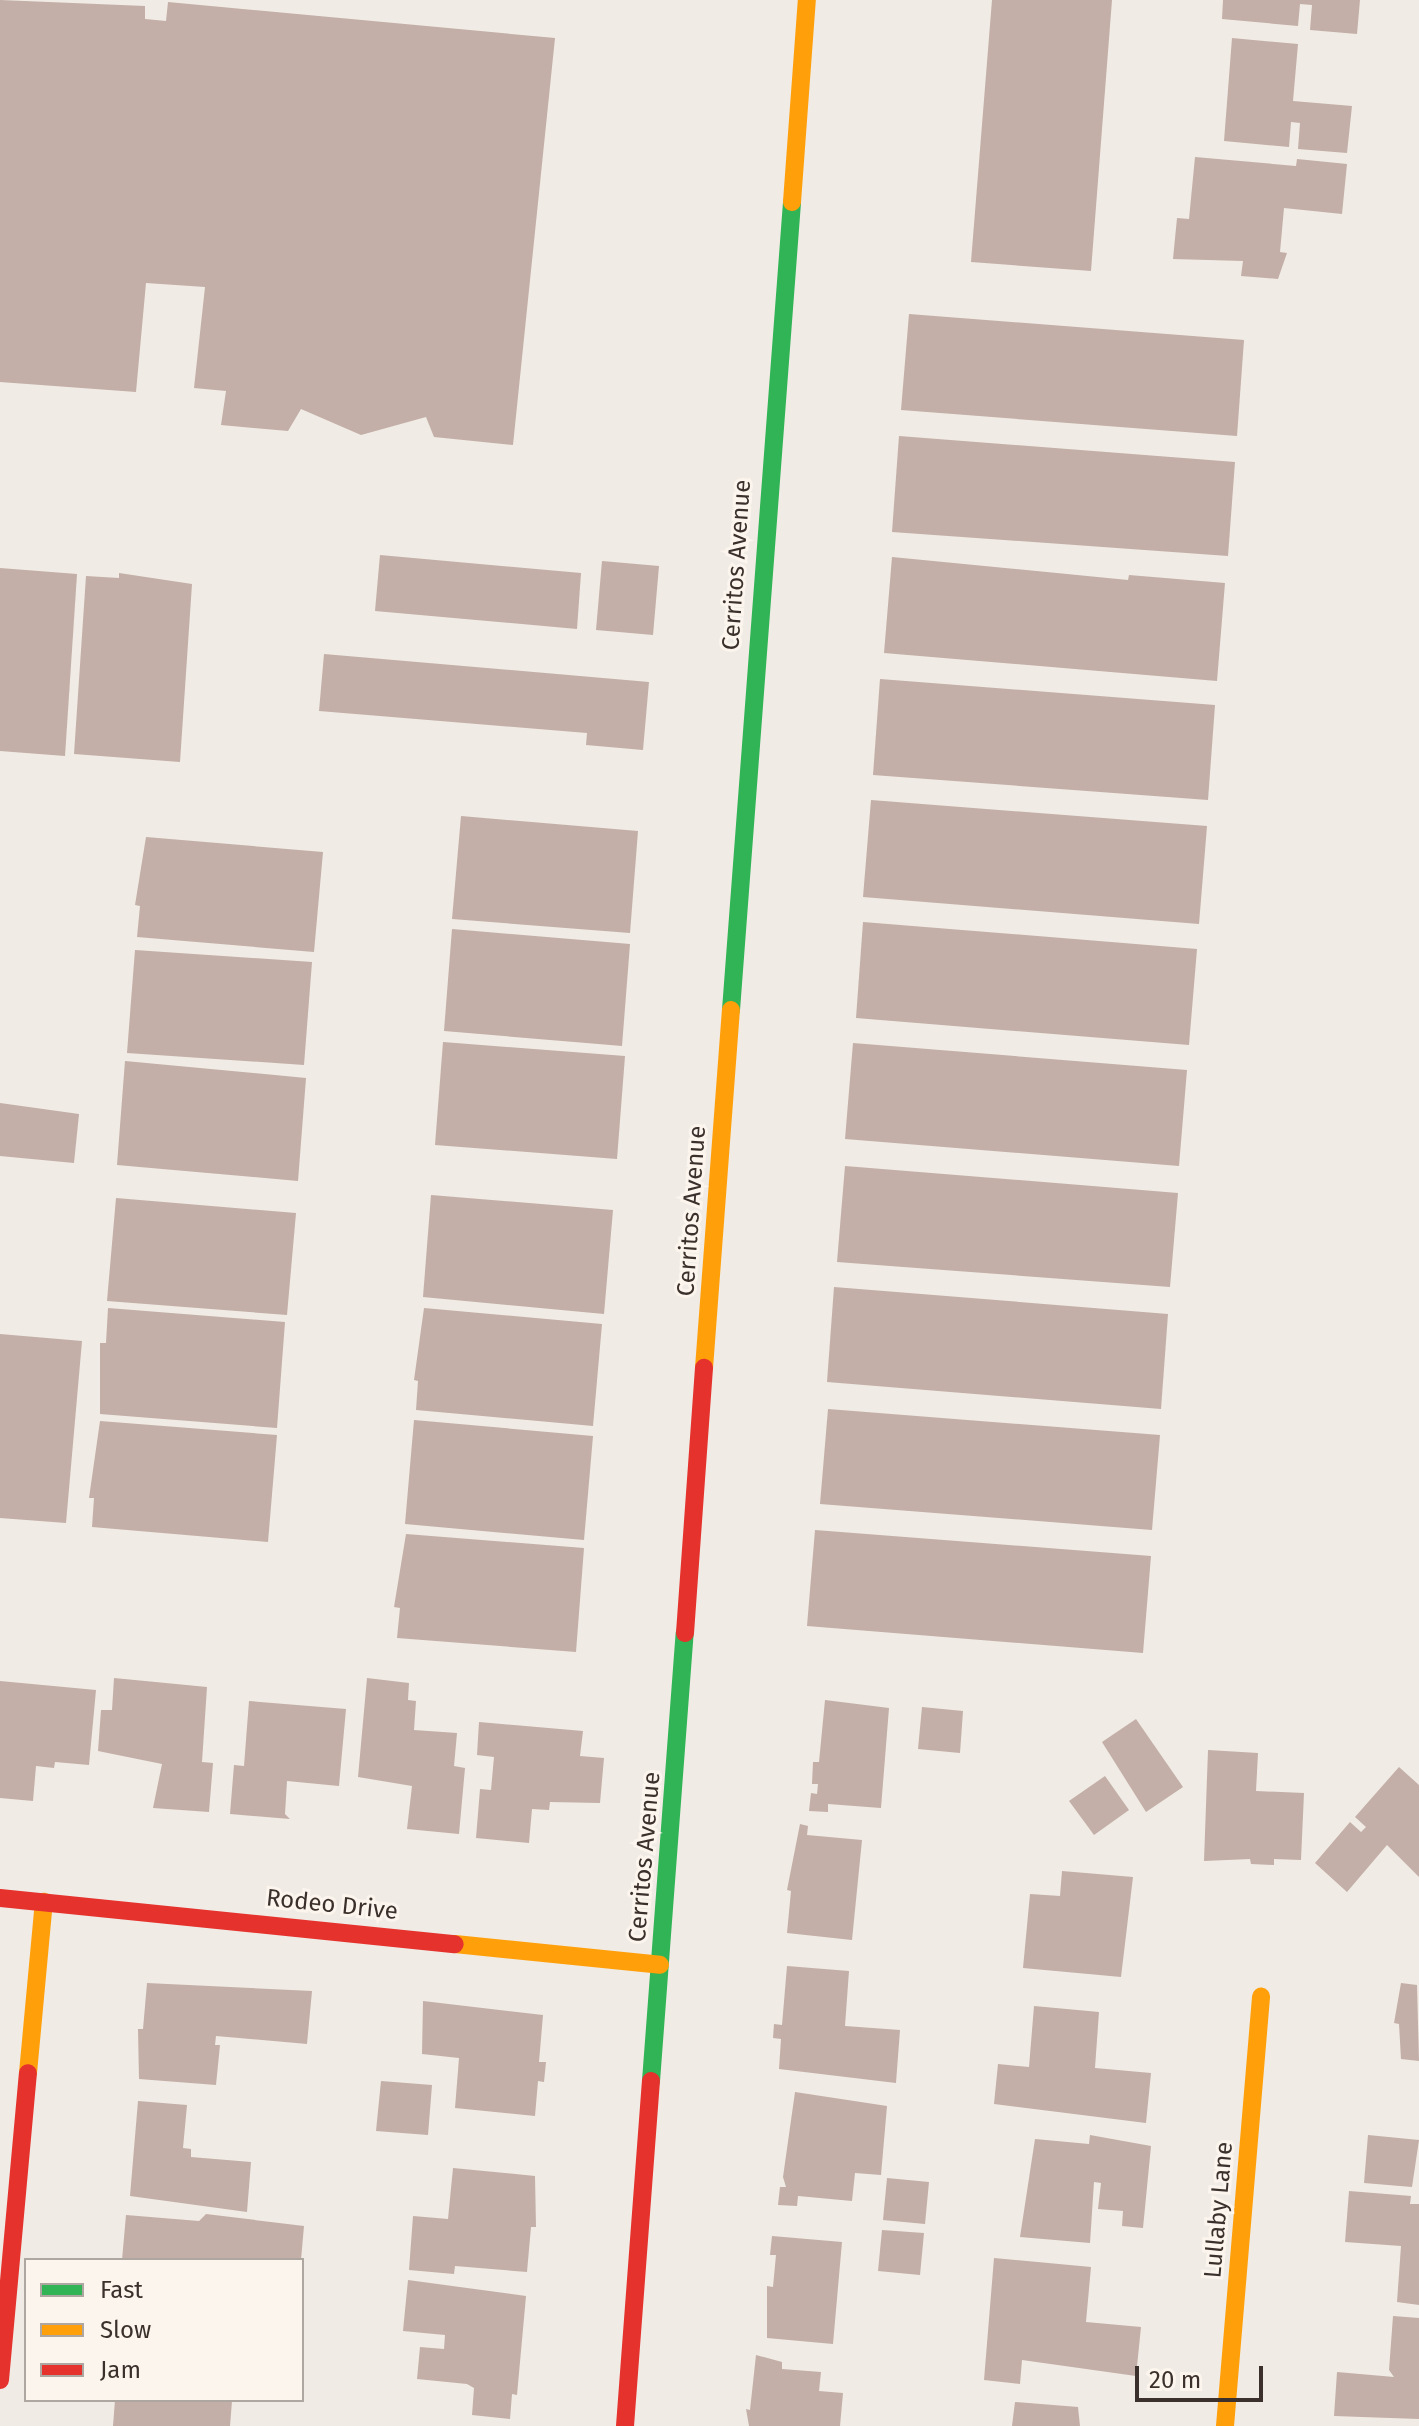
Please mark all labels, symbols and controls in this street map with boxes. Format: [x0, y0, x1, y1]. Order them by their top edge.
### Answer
street label: Cerritos Avenue [717, 479, 757, 651]
street label: Cerritos Avenue [672, 1125, 712, 1297]
street label: Cerritos Avenue [623, 1771, 667, 1943]
street label: Rodeo Drive [265, 1884, 399, 1926]
street label: Lullaby Lane [1199, 2141, 1239, 2279]
legend [24, 2258, 304, 2402]
text: Fast [100, 2276, 143, 2304]
text: Slow [100, 2316, 151, 2344]
scale bar [1139, 2350, 1267, 2400]
text: Jam [100, 2356, 141, 2384]
text: 20 m [1149, 2366, 1201, 2394]

